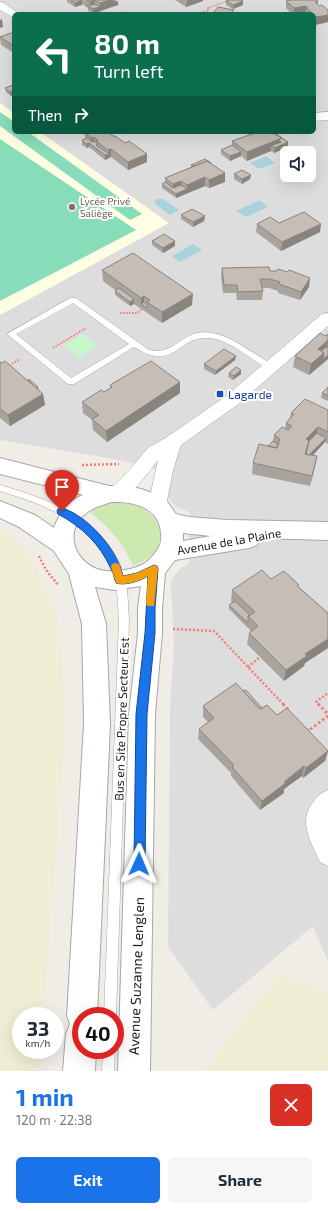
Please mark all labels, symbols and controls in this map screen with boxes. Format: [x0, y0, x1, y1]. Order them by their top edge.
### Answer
text: 80 m [94, 26, 160, 60]
icon: left [28, 28, 80, 80]
text: Turn left [94, 60, 164, 82]
icon: right [70, 104, 92, 126]
text: Then [28, 106, 62, 124]
map controls [280, 146, 316, 182]
button: sound [280, 146, 316, 182]
place label: Lycée Privé Saliège [80, 195, 130, 219]
marker: Lycée Privé Saliège [67, 202, 77, 212]
place label: Lagarde [228, 387, 272, 401]
marker: Lagarde [215, 389, 225, 399]
pin [45, 470, 79, 511]
icon: arrive [51, 476, 73, 498]
street label: Avenue de la Plaine [176, 525, 282, 557]
street label: Bus en Site Propre Secteur Est [111, 637, 131, 801]
position arrow [118, 843, 160, 885]
street label: Avenue Suzanne Lenglen [125, 897, 147, 1055]
speed limit sign: 40 [72, 1007, 124, 1059]
text: 33 [27, 1016, 49, 1040]
text: km/h [26, 1037, 50, 1049]
text: 1 min [16, 1082, 74, 1111]
button: close [270, 1084, 312, 1126]
text: 120 m · 22:38 [16, 1112, 92, 1128]
button: Exit [16, 1157, 160, 1203]
button: Share [168, 1157, 312, 1203]

